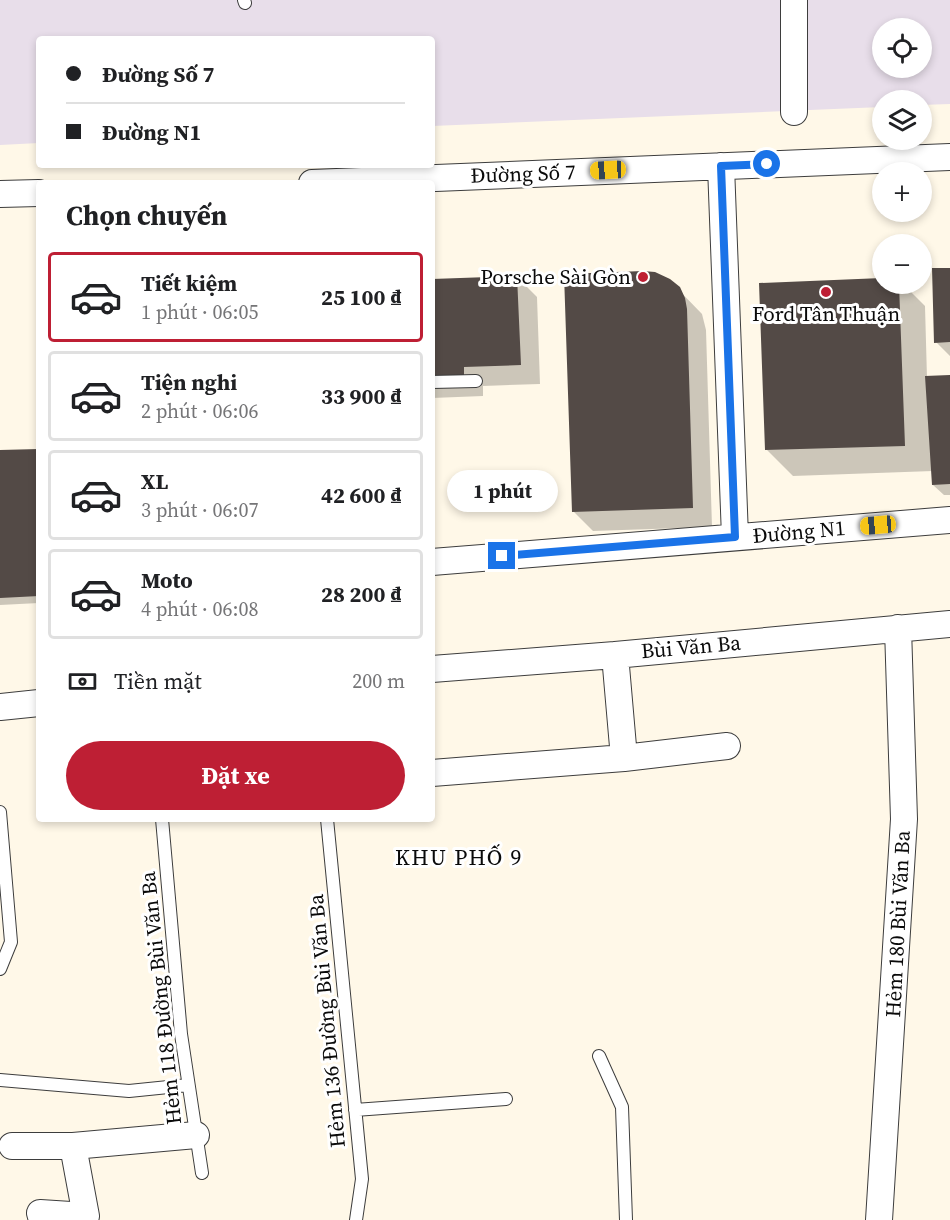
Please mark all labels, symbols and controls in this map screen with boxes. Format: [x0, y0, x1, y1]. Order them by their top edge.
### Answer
map controls [872, 18, 932, 294]
button: locate [872, 18, 932, 78]
text: Đường Số 7 [102, 59, 214, 89]
button: layers [872, 90, 932, 150]
text: Đường N1 [102, 117, 201, 147]
route start [753, 150, 780, 177]
street label: Đường Số 7 [470, 157, 576, 190]
car [590, 160, 626, 180]
button: + [872, 162, 932, 222]
text: Chọn chuyến [66, 197, 227, 234]
button: − [872, 234, 932, 294]
place label: Porsche Sài Gòn [480, 262, 631, 291]
text: Tiết kiệm [141, 268, 237, 298]
icon: car [69, 270, 123, 324]
marker: Porsche Sài Gòn [636, 270, 650, 284]
text: 25 100 ₫ [321, 282, 402, 312]
marker: Ford Tân Thuận [819, 285, 833, 299]
text: 1 phút · 06:05 [141, 298, 259, 326]
place label: Ford Tân Thuận [752, 299, 900, 328]
text: Tiện nghi [141, 367, 237, 397]
icon: car [69, 369, 123, 423]
text: 33 900 ₫ [321, 381, 402, 411]
text: 2 phút · 06:06 [141, 397, 259, 425]
text: XL [141, 466, 168, 496]
icon: car [69, 468, 123, 522]
callout: 1 phút [446, 469, 558, 511]
text: 1 phút [473, 477, 532, 505]
text: 42 600 ₫ [321, 480, 402, 510]
text: 3 phút · 06:07 [141, 496, 259, 524]
street label: Đường N1 [751, 513, 847, 550]
car [859, 514, 897, 536]
route end [488, 542, 515, 569]
text: Moto [141, 565, 193, 595]
icon: car [69, 567, 123, 621]
text: 28 200 ₫ [321, 579, 402, 609]
text: 4 phút · 06:08 [141, 595, 259, 623]
street label: Bùi Văn Ba [640, 628, 742, 665]
icon: cash [66, 665, 99, 698]
text: Tiền mặt [114, 666, 202, 696]
text: 200 m [352, 667, 405, 695]
button: Đặt xe [66, 741, 405, 810]
street label: Hẻm 180 Bùi Văn Ba [878, 829, 917, 1018]
district label: KHU PHỐ 9 [395, 842, 523, 872]
street label: Hẻm 118 Đường Bùi Văn Ba [133, 870, 188, 1126]
street label: Hẻm 136 Đường Bùi Văn Ba [301, 893, 352, 1149]

